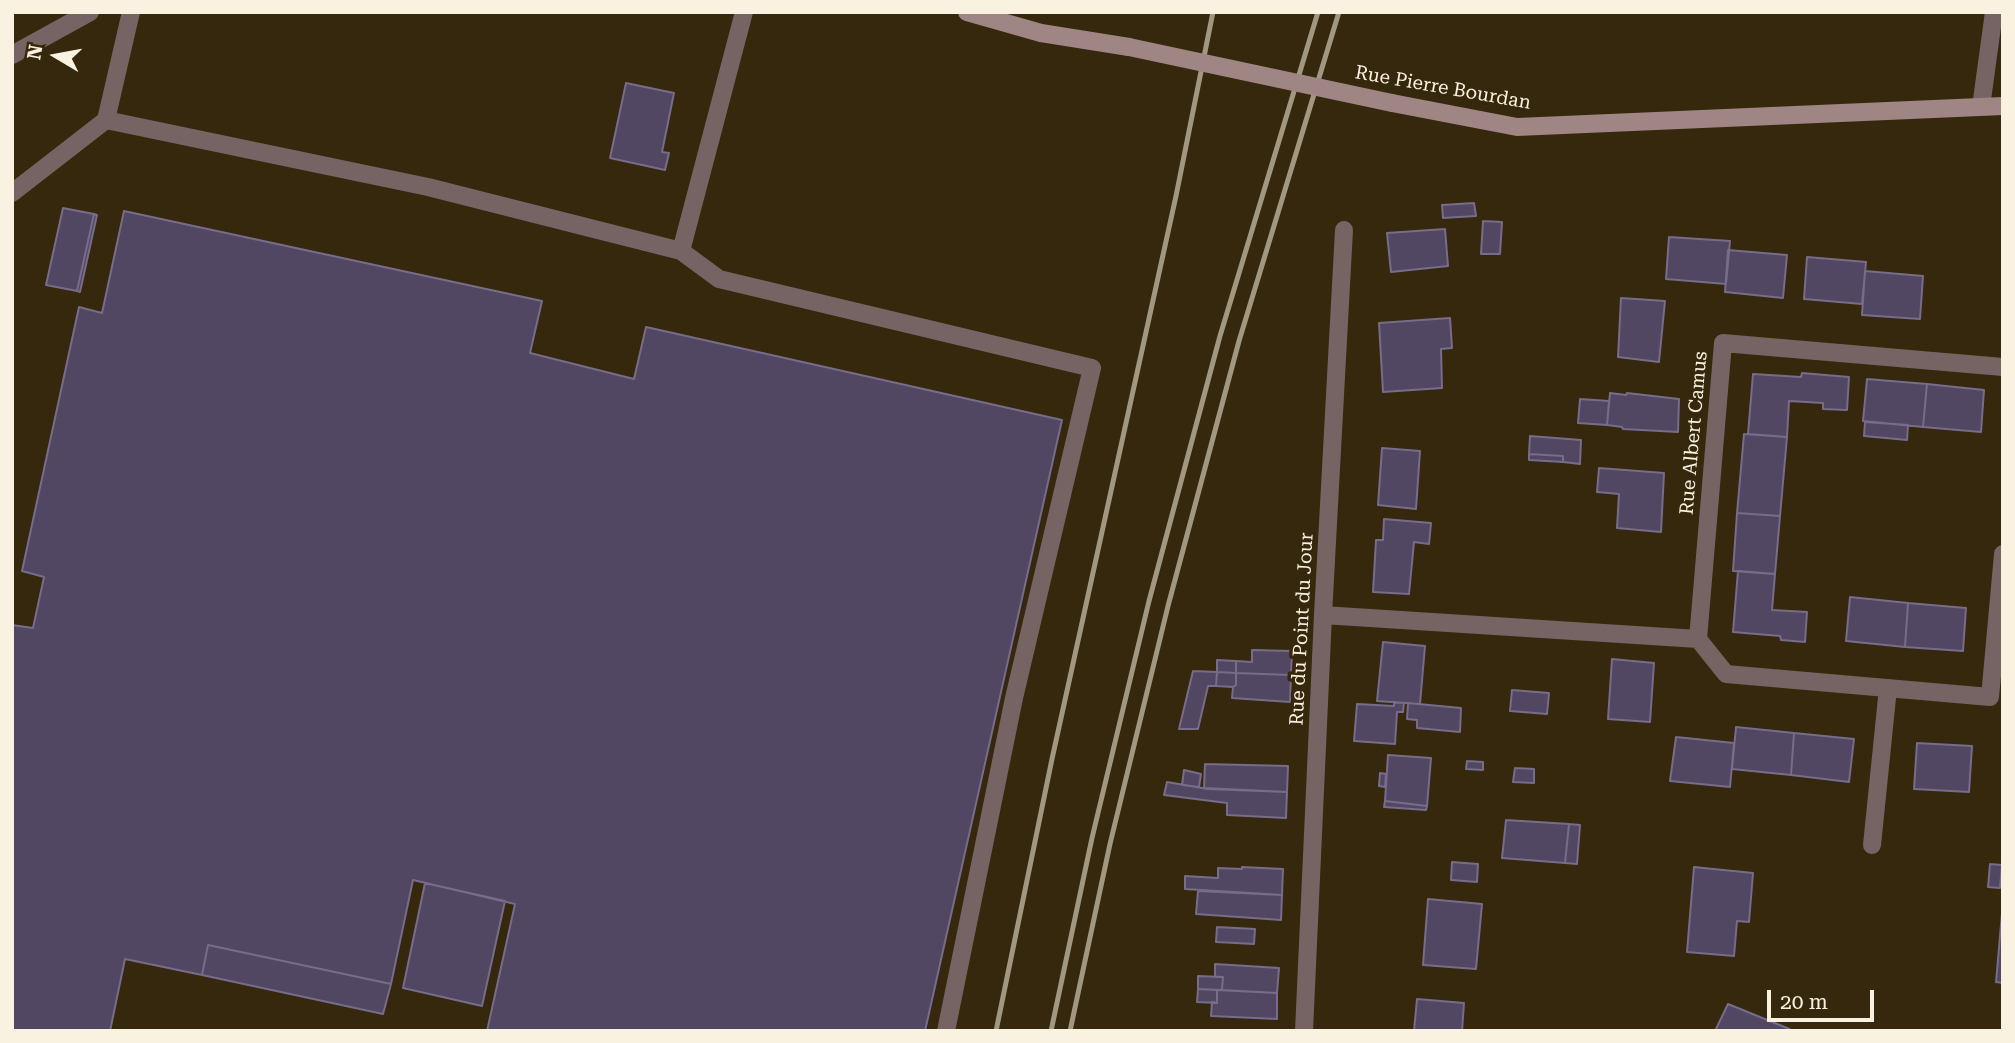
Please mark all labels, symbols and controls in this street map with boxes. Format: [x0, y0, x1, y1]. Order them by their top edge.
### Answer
north arrow [21, 21, 91, 91]
text: N [22, 43, 47, 61]
street label: Rue Pierre Bourdan [1353, 61, 1533, 115]
street label: Rue Albert Camus [1675, 350, 1713, 516]
street label: Rue du Point du Jour [1286, 532, 1318, 726]
scale bar [1770, 976, 1877, 1020]
text: 20 m [1780, 990, 1828, 1014]

